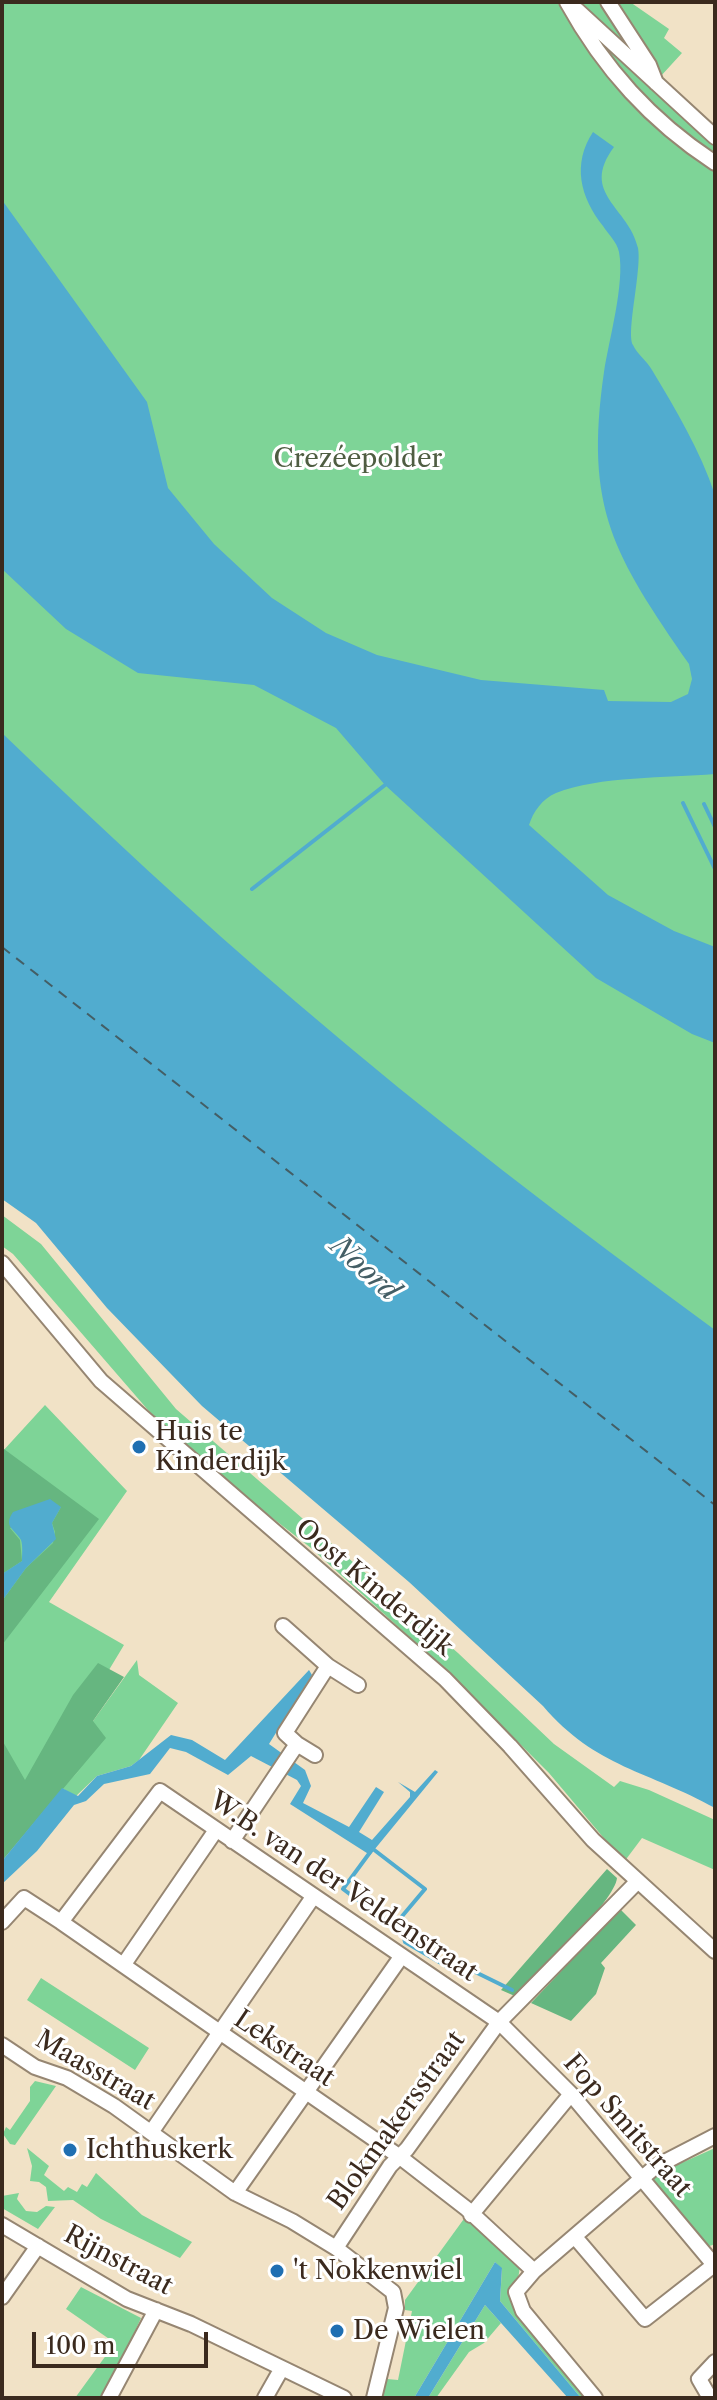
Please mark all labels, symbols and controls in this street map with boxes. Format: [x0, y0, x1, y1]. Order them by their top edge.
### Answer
park label: Crezéepolder [274, 443, 442, 475]
water label: Noord [323, 1230, 405, 1308]
place label: Huis te Kinderdijk [155, 1416, 287, 1478]
marker: Huis te Kinderdijk [130, 1438, 148, 1456]
street label: Oost Kinderdijk [289, 1513, 459, 1663]
street label: W.B. van der Veldenstraat [203, 1785, 483, 1989]
street label: Lekstraat [228, 2004, 340, 2094]
street label: Maasstraat [30, 2024, 160, 2118]
street label: Blokmakersstraat [322, 2026, 472, 2216]
street label: Fop Smitstraat [556, 2048, 698, 2204]
place label: Ichthuskerk [86, 2134, 232, 2166]
marker: Ichthuskerk [61, 2141, 79, 2159]
street label: Rijnstraat [58, 2219, 178, 2303]
place label: 't Nokkenwiel [293, 2255, 462, 2287]
marker: 't Nokkenwiel [268, 2262, 286, 2280]
place label: De Wielen [353, 2315, 485, 2347]
scale bar [36, 2316, 212, 2366]
marker: De Wielen [328, 2322, 346, 2340]
text: 100 m [46, 2331, 115, 2360]

